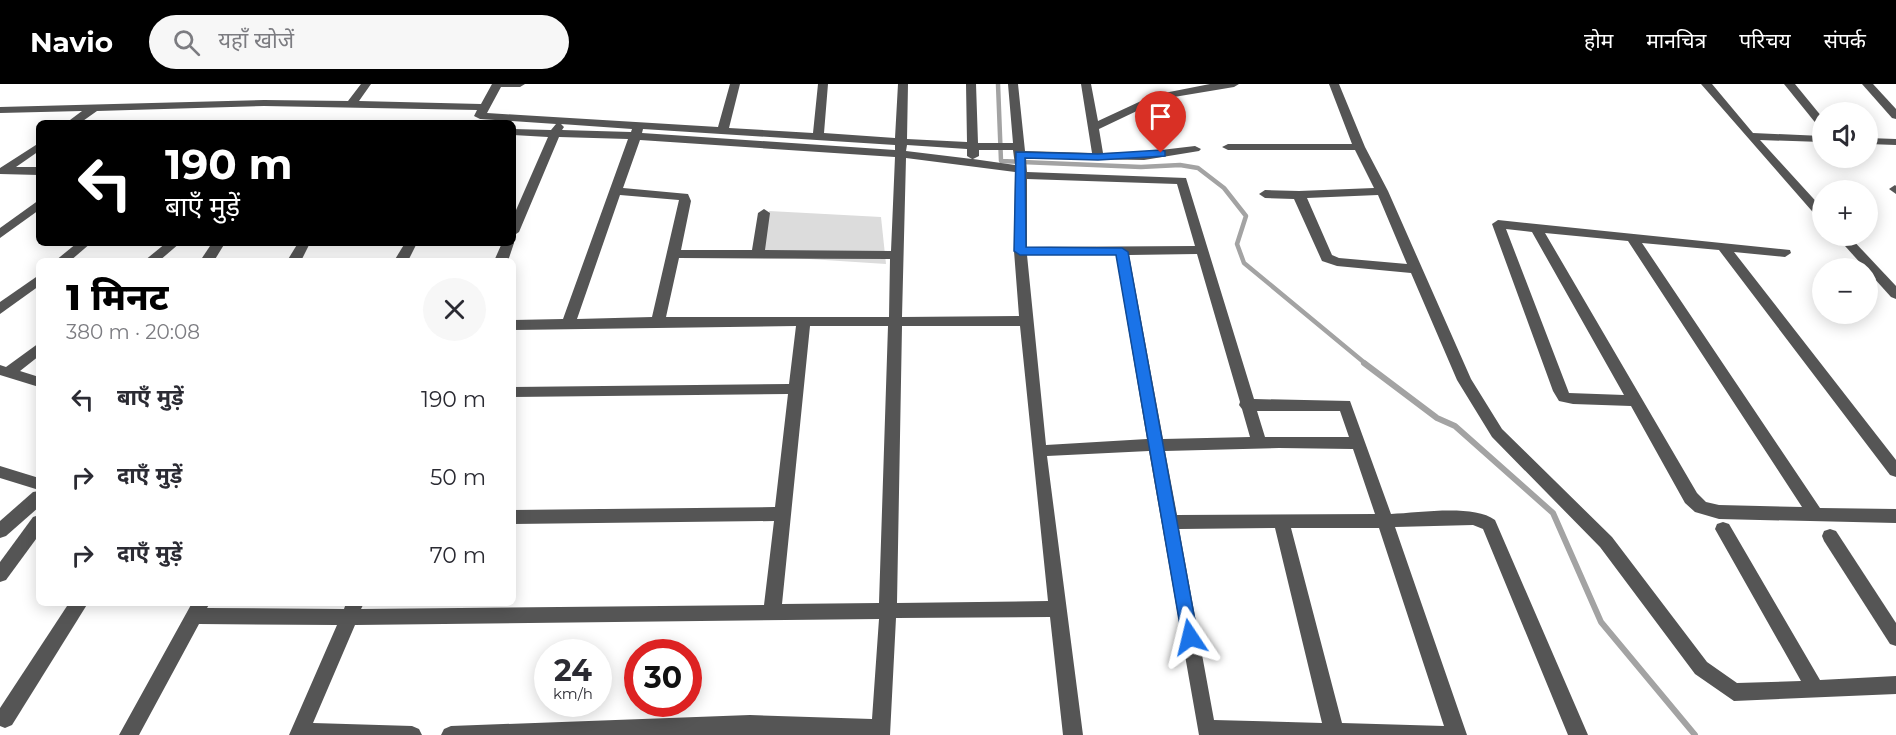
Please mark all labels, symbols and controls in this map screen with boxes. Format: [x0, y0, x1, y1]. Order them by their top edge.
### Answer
search box [149, 15, 569, 69]
text: Navio [30, 25, 113, 59]
icon: search [170, 26, 203, 59]
text: यहाँ खोजें [218, 27, 294, 54]
text: होम [1584, 28, 1613, 53]
text: मानचित्र [1646, 28, 1706, 53]
text: परिचय [1739, 28, 1791, 53]
text: संपर्क [1824, 28, 1866, 53]
pin [1135, 91, 1186, 153]
icon: arrive [1144, 100, 1177, 133]
map controls [1812, 102, 1878, 324]
button: sound [1812, 102, 1878, 168]
text: 190 m [165, 138, 293, 190]
icon: left [66, 144, 144, 222]
button: + [1812, 180, 1878, 246]
text: बाएँ मुड़ें [165, 190, 240, 223]
button: − [1812, 258, 1878, 324]
text: 1 मिनट [66, 275, 169, 319]
button: close [423, 278, 486, 341]
text: 380 m · 20:08 [66, 320, 200, 344]
icon: left [66, 383, 99, 416]
text: बाएँ मुड़ें [117, 384, 184, 411]
text: 190 m [421, 386, 486, 413]
icon: right [66, 461, 99, 494]
text: दाएँ मुड़ें [117, 462, 182, 489]
text: 50 m [430, 464, 486, 491]
icon: right [66, 539, 99, 572]
text: दाएँ मुड़ें [117, 540, 182, 567]
text: 70 m [430, 542, 486, 569]
position arrow [1158, 605, 1222, 669]
speed limit sign: 30 [624, 639, 702, 717]
text: 24 [554, 652, 592, 689]
text: km/h [553, 684, 593, 703]

